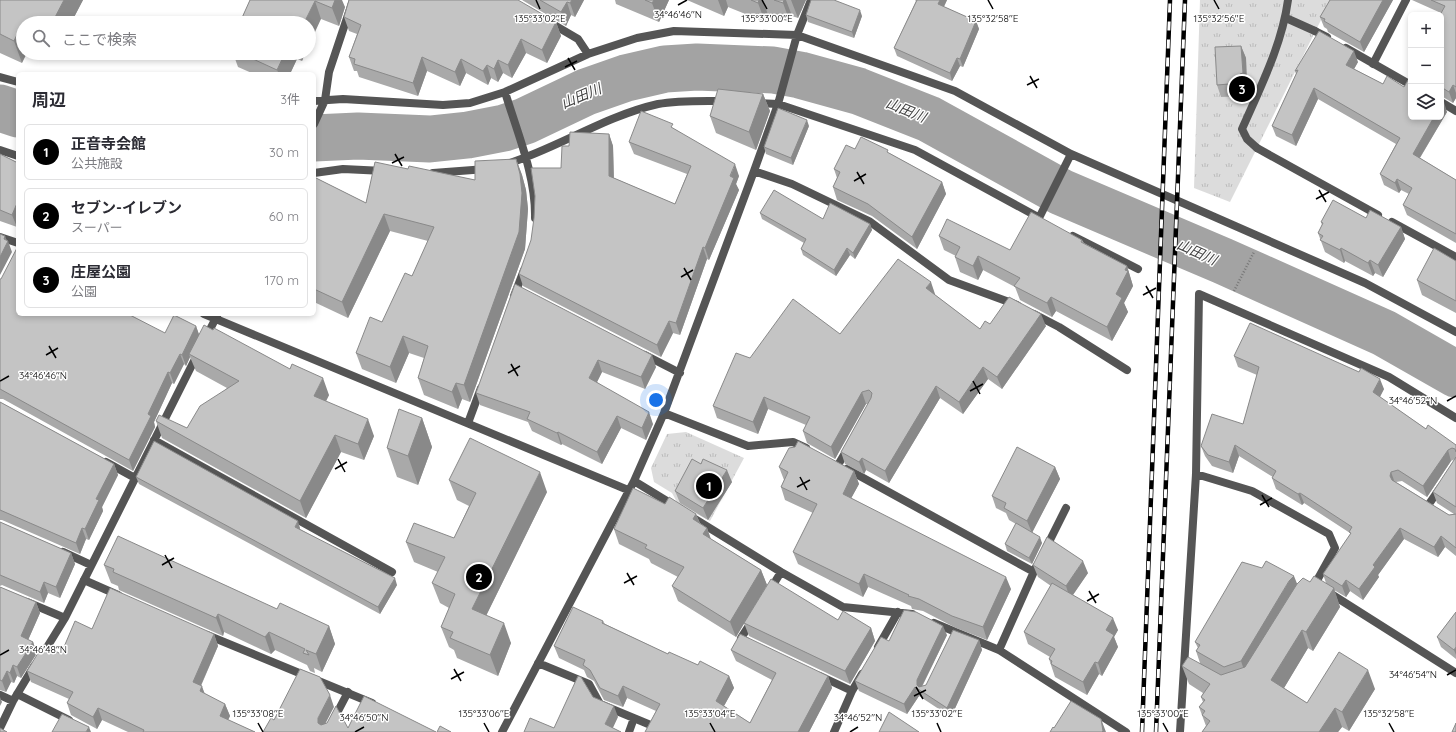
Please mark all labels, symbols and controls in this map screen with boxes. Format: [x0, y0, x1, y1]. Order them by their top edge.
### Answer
text: 34°46'46"N [654, 8, 702, 21]
text: 135°33'02"E [514, 12, 566, 25]
text: 135°33'00"E [741, 12, 793, 25]
text: 135°32'58"E [968, 12, 1019, 25]
text: 135°32'56"E [1194, 12, 1245, 25]
map controls [1408, 12, 1444, 120]
button: + [1408, 12, 1444, 48]
search box [16, 16, 316, 60]
icon: search [30, 27, 52, 49]
text: ここで検索 [62, 30, 137, 49]
button: − [1408, 48, 1444, 84]
pin: 3 [1229, 74, 1255, 104]
water label: 山田川 [558, 79, 606, 112]
button: layers [1408, 84, 1444, 120]
text: 周辺 [32, 89, 66, 110]
text: 3件 [280, 91, 300, 107]
water label: 山田川 [883, 94, 931, 127]
text: 正音寺会館 [71, 134, 146, 153]
text: 1 [43, 144, 49, 160]
text: 30 m [269, 144, 299, 160]
text: 公共施設 [71, 155, 123, 171]
text: セブン-イレブン [71, 198, 182, 217]
text: 2 [42, 208, 50, 224]
text: 60 m [269, 208, 299, 224]
text: スーパー [71, 219, 123, 235]
water label: 山田川 [1174, 235, 1222, 270]
text: 庄屋公園 [71, 262, 131, 281]
text: 3 [43, 272, 49, 288]
text: 170 m [264, 272, 299, 288]
text: 公園 [71, 283, 97, 299]
text: 34°46'46"N [19, 369, 67, 382]
your location [646, 390, 666, 410]
text: 34°46'52"N [1389, 394, 1437, 407]
pin: 1 [696, 471, 722, 501]
pin: 2 [466, 562, 492, 592]
text: 34°46'48"N [19, 643, 67, 656]
text: 34°46'54"N [1389, 668, 1437, 681]
text: 135°33'08"E [233, 707, 284, 720]
text: 135°33'06"E [459, 707, 510, 720]
text: 135°33'04"E [685, 707, 736, 720]
text: 135°33'02"E [911, 707, 963, 720]
text: 135°33'00"E [1137, 707, 1189, 720]
text: 135°32'58"E [1364, 707, 1415, 720]
text: 34°46'50"N [340, 711, 388, 724]
text: 34°46'52"N [834, 711, 882, 724]

